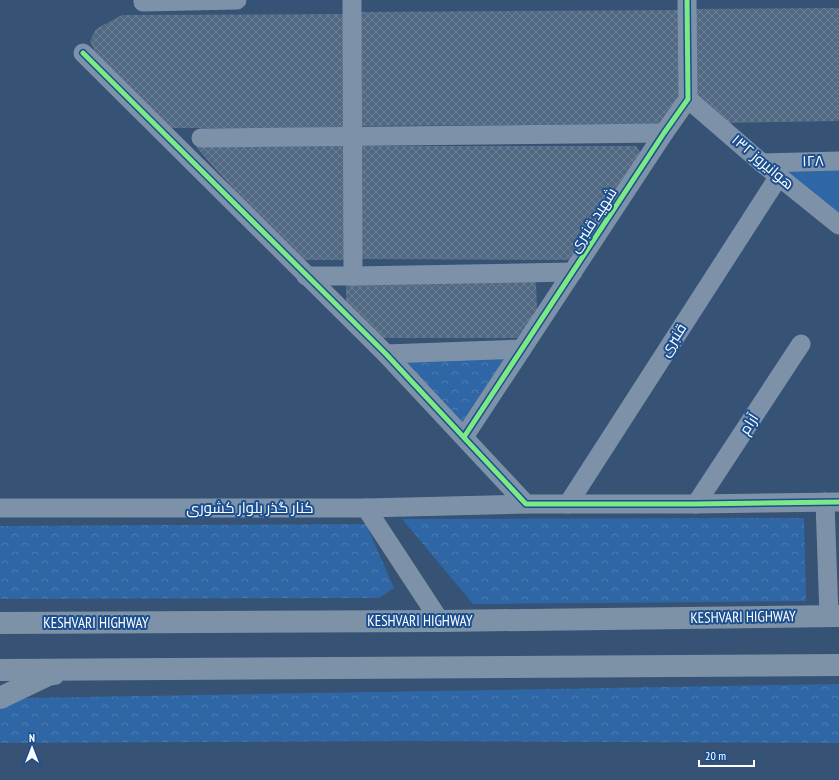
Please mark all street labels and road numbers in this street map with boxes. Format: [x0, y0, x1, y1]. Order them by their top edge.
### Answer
street label: هوانیروز ۱۳۲ [728, 130, 798, 193]
street label: ۱۲۸ [802, 151, 824, 170]
street label: شهید قنبری [565, 184, 621, 256]
street label: قنبری [655, 320, 691, 360]
street label: آرام [735, 410, 763, 438]
street label: کنار گذر بلوار کشوری [186, 498, 314, 518]
street label: KESHVARI HIGHWAY [690, 606, 796, 627]
street label: KESHVARI HIGHWAY [367, 611, 473, 630]
street label: KESHVARI HIGHWAY [43, 613, 149, 632]

